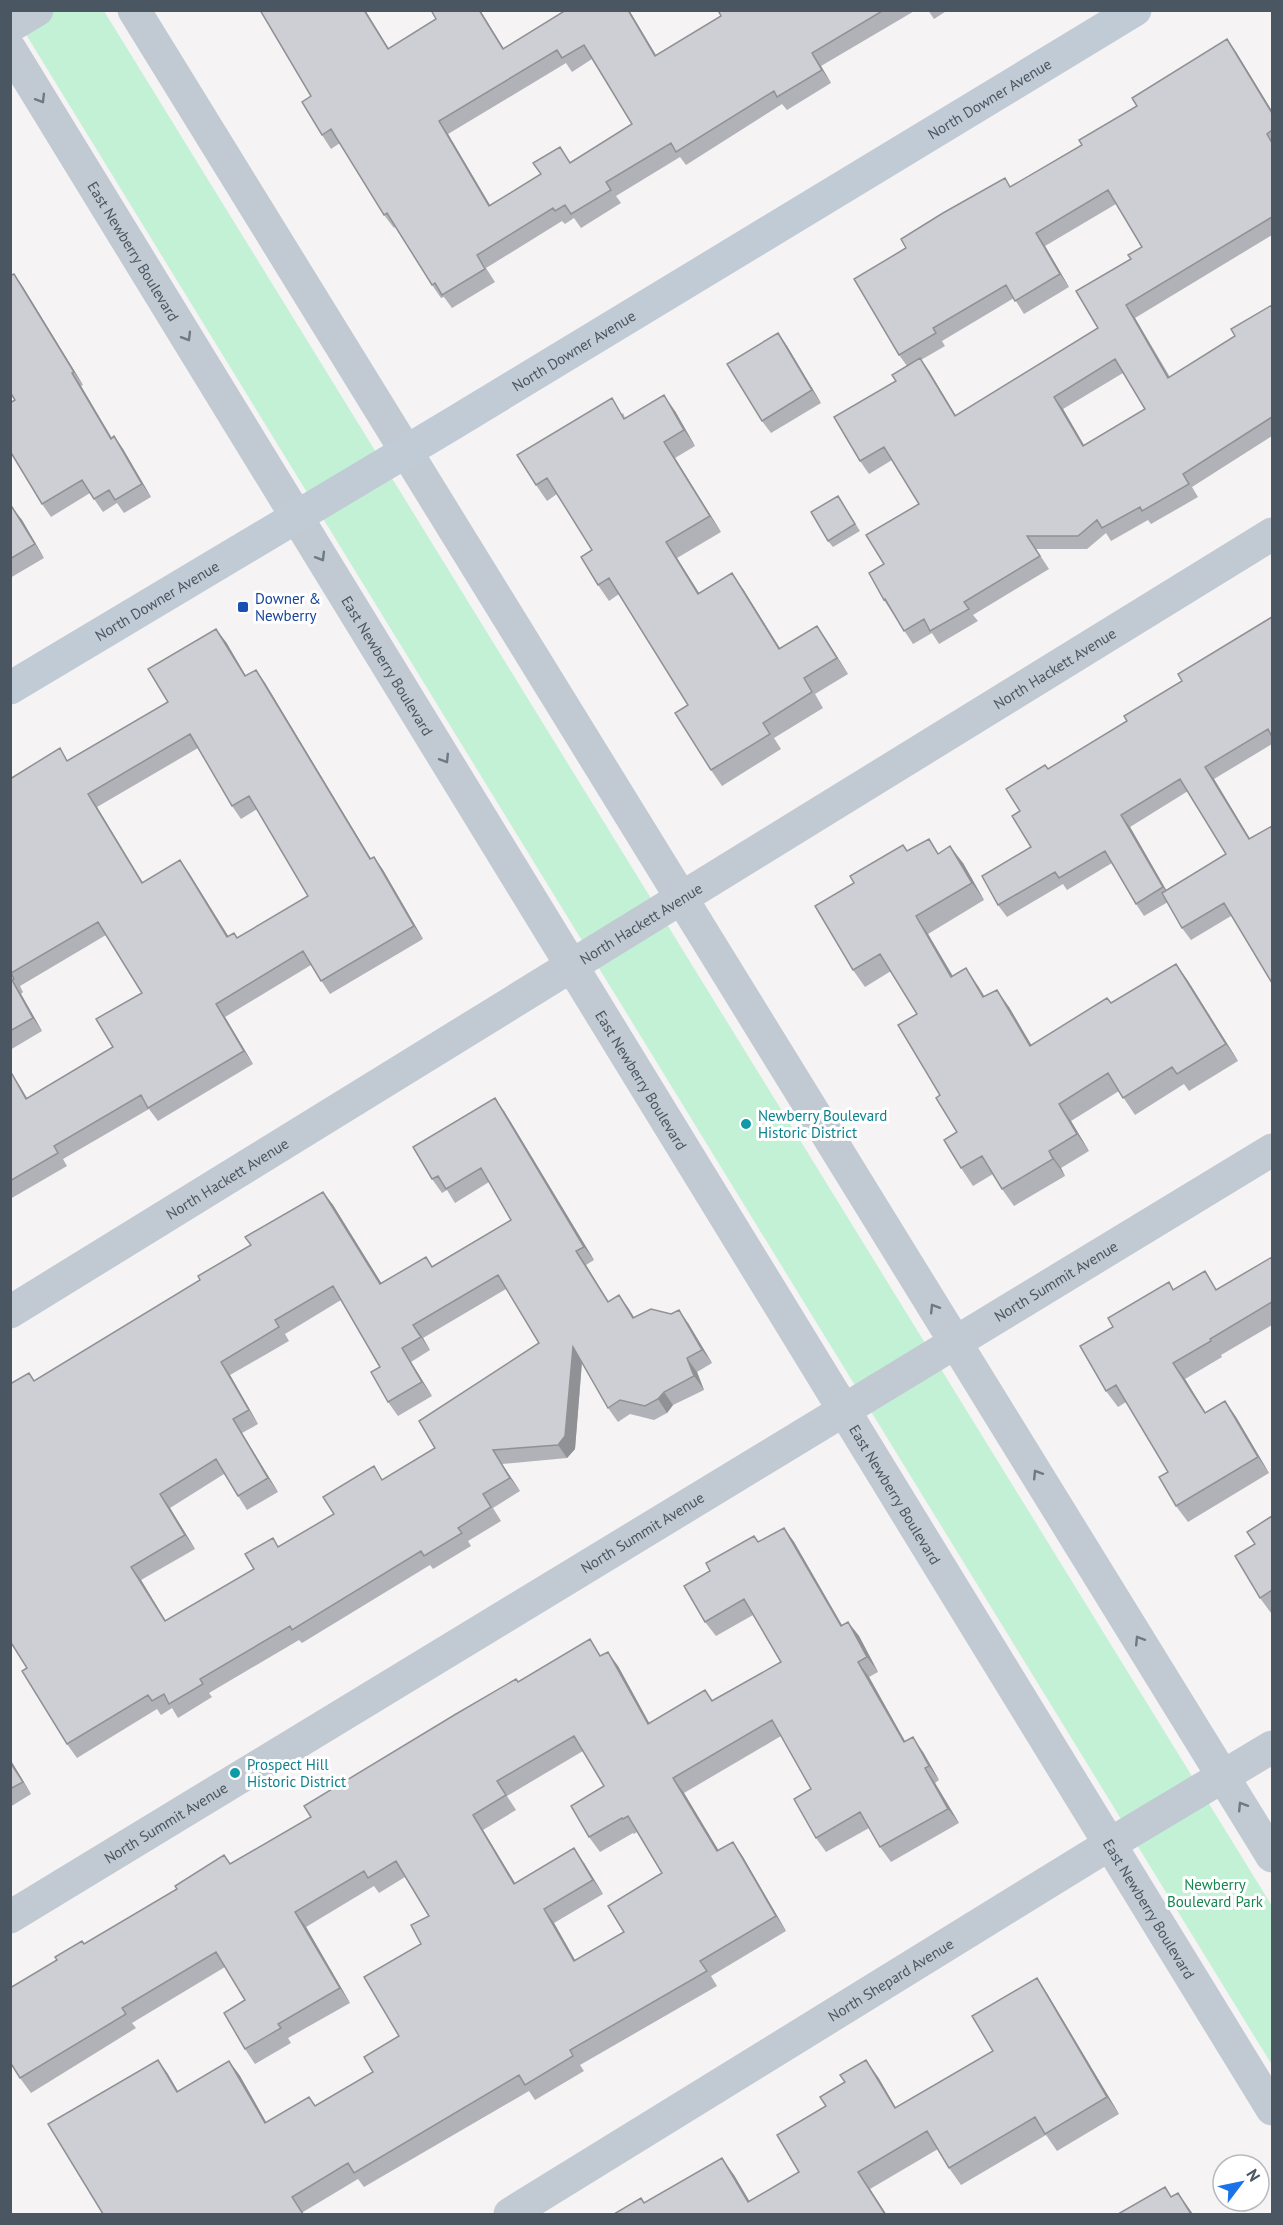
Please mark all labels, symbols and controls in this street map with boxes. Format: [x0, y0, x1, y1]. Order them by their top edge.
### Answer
street label: North Downer Avenue [924, 54, 1054, 143]
one-way arrow [34, 93, 46, 103]
street label: East Newberry Boulevard [84, 178, 184, 324]
street label: North Downer Avenue [508, 306, 639, 395]
one-way arrow [179, 331, 191, 341]
one-way arrow [314, 551, 326, 561]
street label: North Downer Avenue [91, 556, 222, 645]
place label: Downer & Newberry [255, 589, 321, 625]
street label: East Newberry Boulevard [338, 592, 438, 739]
marker: Downer & Newberry [236, 600, 250, 614]
street label: North Hackett Avenue [990, 623, 1119, 713]
one-way arrow [438, 753, 450, 763]
street label: North Hackett Avenue [576, 878, 706, 968]
street label: East Newberry Boulevard [592, 1007, 692, 1153]
place label: Newberry Boulevard Historic District [758, 1106, 887, 1142]
marker: Newberry Boulevard Historic District [739, 1117, 753, 1131]
street label: North Hackett Avenue [162, 1133, 292, 1223]
street label: North Summit Avenue [990, 1236, 1121, 1325]
one-way arrow [931, 1304, 942, 1315]
street label: East Newberry Boulevard [845, 1421, 945, 1568]
one-way arrow [1032, 1470, 1044, 1480]
street label: North Summit Avenue [577, 1487, 707, 1577]
one-way arrow [1135, 1636, 1147, 1646]
place label: Prospect Hill Historic District [247, 1755, 346, 1791]
marker: Prospect Hill Historic District [228, 1766, 242, 1780]
street label: North Summit Avenue [100, 1778, 231, 1867]
one-way arrow [1237, 1802, 1249, 1812]
street label: East Newberry Boulevard [1099, 1835, 1199, 1982]
park label: Newberry Boulevard Park [1167, 1875, 1264, 1911]
street label: North Shepard Avenue [824, 1933, 957, 2025]
north arrow [1211, 2153, 1271, 2213]
text: N [1242, 2165, 1265, 2185]

